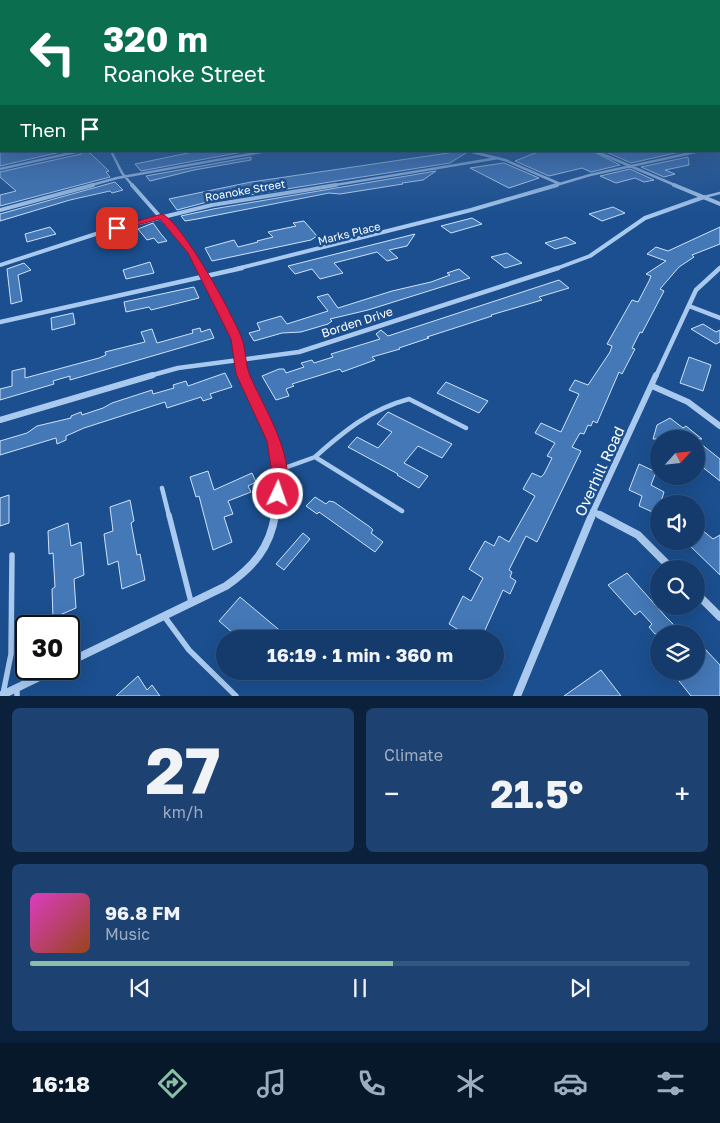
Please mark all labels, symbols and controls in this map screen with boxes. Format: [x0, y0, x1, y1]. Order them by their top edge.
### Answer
text: 320 m [103, 18, 208, 60]
icon: left [20, 20, 85, 85]
text: Roanoke Street [103, 60, 265, 87]
icon: arrive [76, 115, 104, 143]
text: Then [20, 118, 66, 141]
street label: Roanoke Street [204, 177, 286, 203]
pin [96, 207, 138, 249]
icon: arrive [103, 214, 131, 242]
street label: Marks Place [316, 219, 382, 247]
street label: Borden Drive [319, 303, 395, 341]
street label: Overhill Road [570, 423, 628, 519]
north arrow [650, 430, 705, 485]
map controls [650, 430, 705, 680]
position arrow [251, 467, 303, 519]
button: sound [650, 495, 705, 550]
button: search [650, 560, 705, 615]
speed limit sign: 30 [15, 615, 80, 680]
button: layers [650, 625, 705, 680]
text: 16:19 · 1 min · 360 m [267, 643, 453, 666]
text: 27 [145, 730, 221, 808]
text: Climate [384, 745, 443, 765]
text: 21.5° [491, 771, 583, 816]
text: − [384, 777, 399, 810]
text: + [675, 777, 690, 810]
text: km/h [163, 802, 203, 822]
text: 96.8 FM [105, 901, 180, 924]
text: Music [105, 924, 150, 944]
icon: previous [126, 974, 154, 1002]
icon: pause [346, 974, 374, 1002]
icon: next [566, 974, 594, 1002]
icon: directions [155, 1066, 190, 1101]
icon: music [254, 1066, 289, 1101]
icon: phone [354, 1066, 389, 1101]
icon: climate [453, 1066, 488, 1101]
icon: car [553, 1066, 588, 1101]
icon: filters [653, 1066, 688, 1101]
text: 16:18 [32, 1070, 90, 1097]

